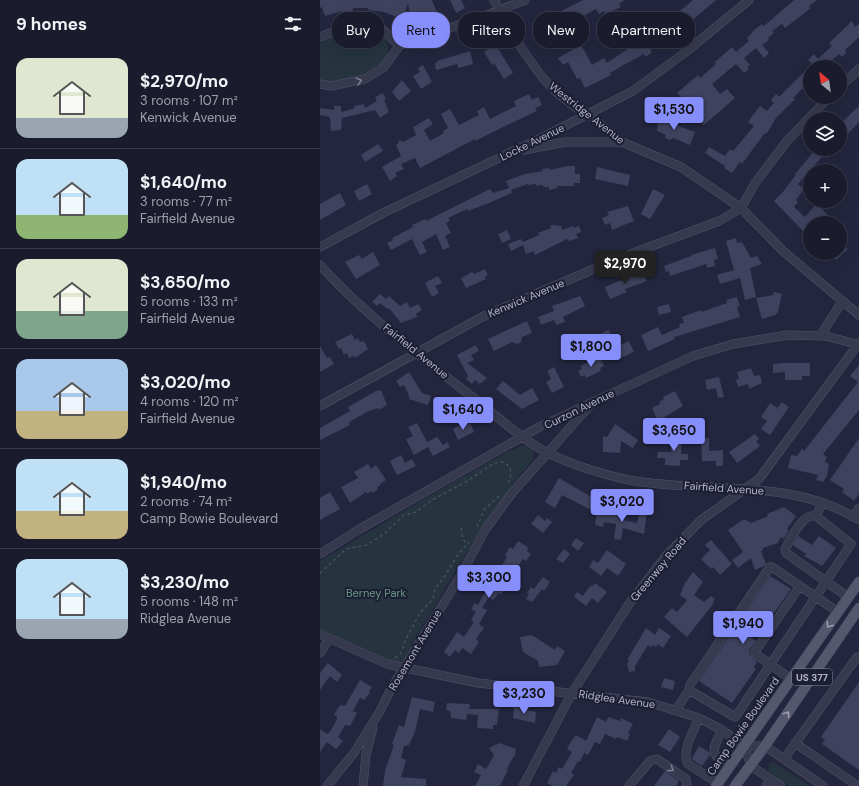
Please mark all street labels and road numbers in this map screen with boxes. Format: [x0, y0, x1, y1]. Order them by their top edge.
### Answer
street label: Westridge Avenue [546, 79, 628, 147]
street label: Locke Avenue [497, 120, 567, 164]
street label: Kenwick Avenue [486, 276, 566, 320]
street label: Fairfield Avenue [380, 320, 452, 382]
street label: Curzon Avenue [542, 386, 616, 432]
street label: Fairfield Avenue [683, 478, 765, 498]
street label: Greenway Road [627, 534, 689, 604]
street label: Rosemont Avenue [385, 607, 445, 693]
road number: US 377 [792, 669, 832, 685]
street label: Camp Bowie Boulevard [704, 674, 782, 778]
street label: Ridglea Avenue [578, 687, 656, 711]

